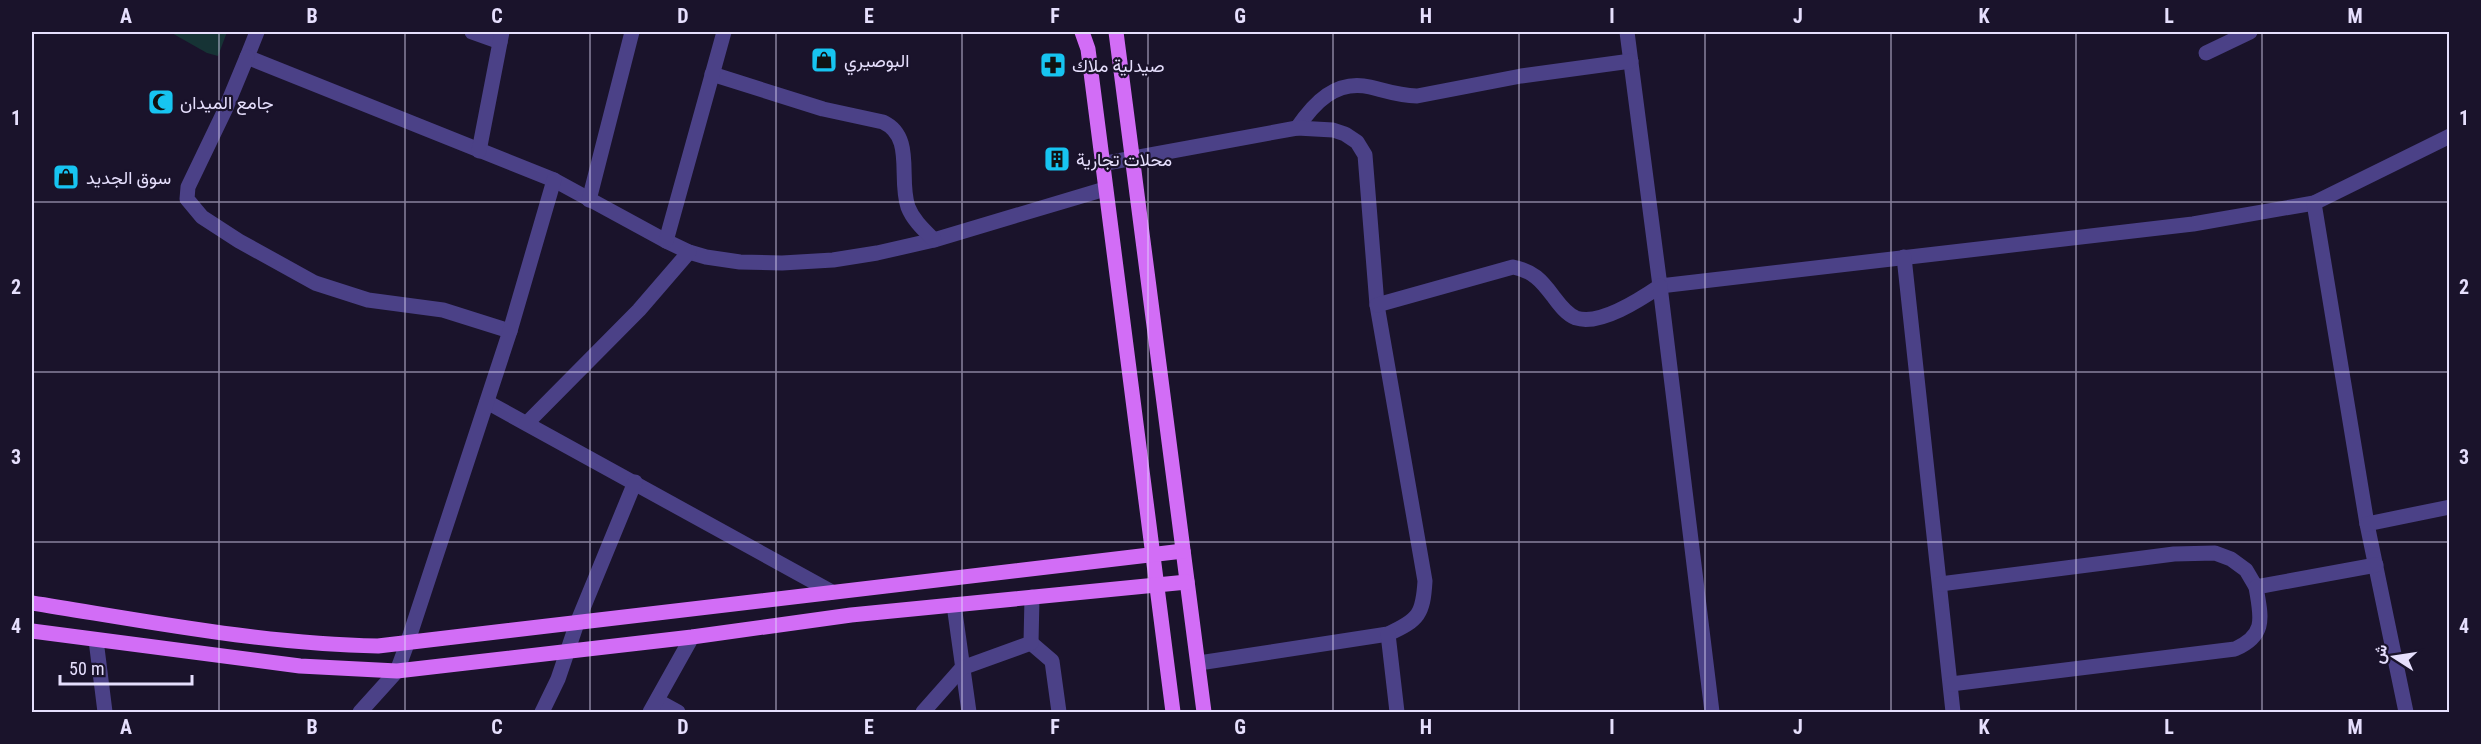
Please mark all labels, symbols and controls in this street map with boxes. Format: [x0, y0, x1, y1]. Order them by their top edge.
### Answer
text: A [120, 4, 132, 28]
text: B [306, 4, 318, 28]
text: C [491, 4, 503, 28]
text: D [677, 4, 689, 28]
text: E [864, 4, 874, 28]
text: F [1050, 4, 1060, 28]
text: G [1234, 4, 1246, 28]
text: H [1420, 4, 1432, 28]
text: I [1609, 4, 1615, 28]
text: J [1793, 4, 1803, 28]
text: K [1978, 4, 1990, 28]
text: L [2164, 4, 2174, 28]
text: M [2347, 4, 2363, 28]
shop icon: البوصيري [809, 45, 839, 75]
place label: البوصيري [844, 50, 909, 76]
pharmacy icon: صيدلية ملاك [1038, 50, 1068, 80]
place label: صيدلية ملاك [1072, 55, 1165, 76]
mosque icon: جامع الميدان [146, 87, 176, 117]
place label: جامع الميدان [180, 92, 273, 115]
text: 1 [11, 106, 21, 130]
text: 1 [2459, 106, 2469, 130]
building icon: محلات تجارية [1042, 144, 1072, 174]
place label: محلات تجارية [1076, 149, 1172, 171]
shop icon: سوق الجديد [51, 162, 81, 192]
place label: سوق الجديد [86, 167, 171, 189]
text: 2 [11, 275, 21, 299]
text: 2 [2459, 275, 2469, 299]
text: 3 [11, 445, 21, 469]
text: 3 [2459, 445, 2469, 469]
text: 4 [11, 614, 21, 638]
text: 4 [2459, 614, 2469, 638]
north arrow [2364, 627, 2424, 687]
text: ش [2369, 643, 2391, 665]
scale bar [60, 648, 192, 686]
text: 50 m [69, 658, 104, 679]
text: A [120, 715, 132, 739]
text: B [306, 715, 318, 739]
text: C [491, 715, 503, 739]
text: D [677, 715, 689, 739]
text: E [864, 715, 874, 739]
text: F [1050, 715, 1060, 739]
text: G [1234, 715, 1246, 739]
text: H [1420, 715, 1432, 739]
text: I [1609, 715, 1615, 739]
text: J [1793, 715, 1803, 739]
text: K [1978, 715, 1990, 739]
text: L [2164, 715, 2174, 739]
text: M [2347, 715, 2363, 739]

